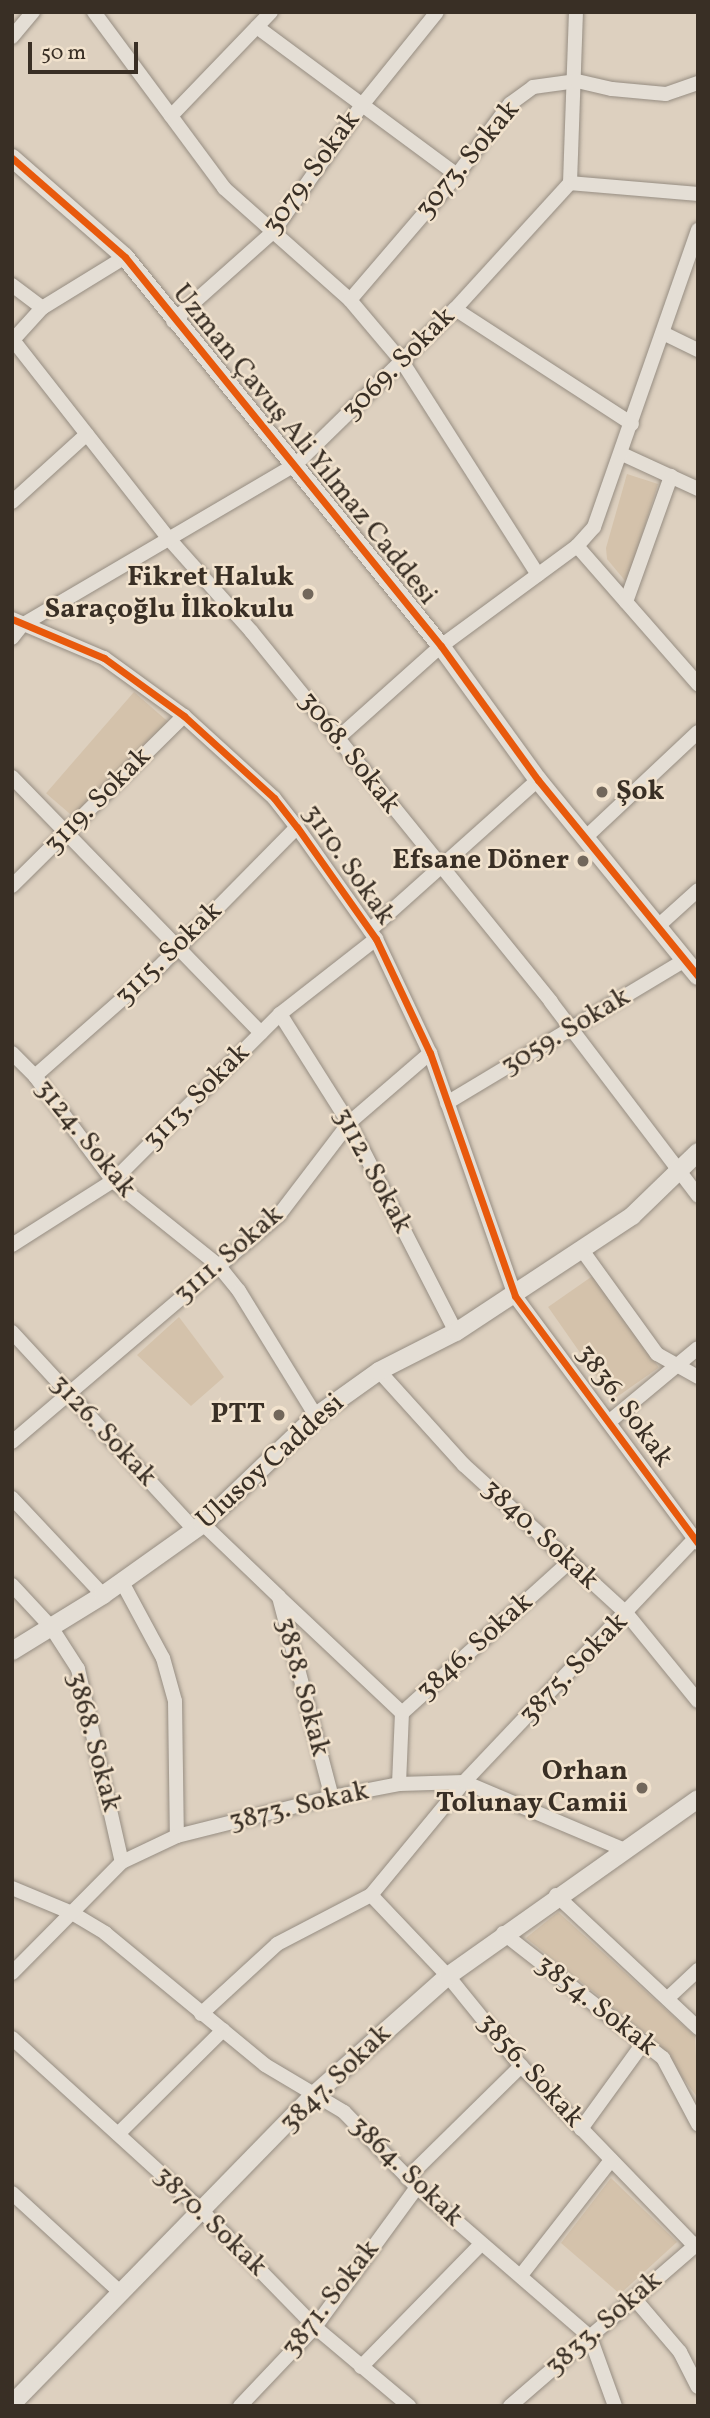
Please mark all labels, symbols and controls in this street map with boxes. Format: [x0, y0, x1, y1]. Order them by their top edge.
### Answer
scale bar [32, 28, 142, 72]
text: 50 m [41, 39, 86, 68]
street label: 3073. Sokak [409, 94, 527, 226]
street label: 3079. Sokak [256, 104, 368, 242]
street label: Uzman Çavuş Ali Yılmaz Caddesi [164, 278, 444, 612]
street label: 3069. Sokak [335, 300, 463, 428]
place label: Fikret Haluk Saraçoğlu İlkokulu [45, 561, 294, 627]
marker: Fikret Haluk Saraçoğlu İlkokulu [300, 586, 316, 602]
street label: 3068. Sokak [291, 685, 407, 821]
street label: 3119. Sokak [38, 741, 158, 861]
place label: Şok [616, 775, 664, 809]
marker: Şok [594, 784, 610, 800]
street label: 3110. Sokak [294, 798, 402, 932]
place label: Efsane Döner [392, 844, 569, 878]
marker: Efsane Döner [575, 853, 591, 869]
street label: 3115. Sokak [108, 895, 230, 1013]
street label: 3059. Sokak [495, 980, 637, 1084]
street label: 3113. Sokak [137, 1037, 257, 1157]
street label: 3124. Sokak [27, 1073, 143, 1205]
street label: 3112. Sokak [325, 1102, 419, 1240]
street label: 3111. Sokak [168, 1198, 290, 1312]
street label: 3836. Sokak [568, 1338, 680, 1474]
street label: 3126. Sokak [43, 1368, 163, 1494]
street label: Ulusoy Caddesi [190, 1387, 352, 1537]
place label: PTT [210, 1398, 265, 1432]
marker: PTT [271, 1407, 287, 1423]
street label: 3840. Sokak [475, 1472, 605, 1598]
street label: 3846. Sokak [410, 1586, 540, 1708]
street label: 3875. Sokak [512, 1606, 636, 1732]
street label: 3858. Sokak [267, 1614, 337, 1760]
street label: 3868. Sokak [58, 1668, 128, 1816]
place label: Orhan Tolunay Camii [435, 1755, 628, 1821]
street label: 3873. Sokak [226, 1775, 372, 1839]
marker: Orhan Tolunay Camii [634, 1780, 650, 1796]
street label: 3854. Sokak [528, 1948, 664, 2064]
street label: 3856. Sokak [470, 2007, 590, 2135]
street label: 3847. Sokak [273, 2018, 399, 2140]
street label: 3864. Sokak [342, 2109, 470, 2235]
street label: 3870. Sokak [146, 2160, 274, 2284]
street label: 3871. Sokak [275, 2234, 387, 2364]
street label: 3833. Sokak [539, 2264, 669, 2384]

